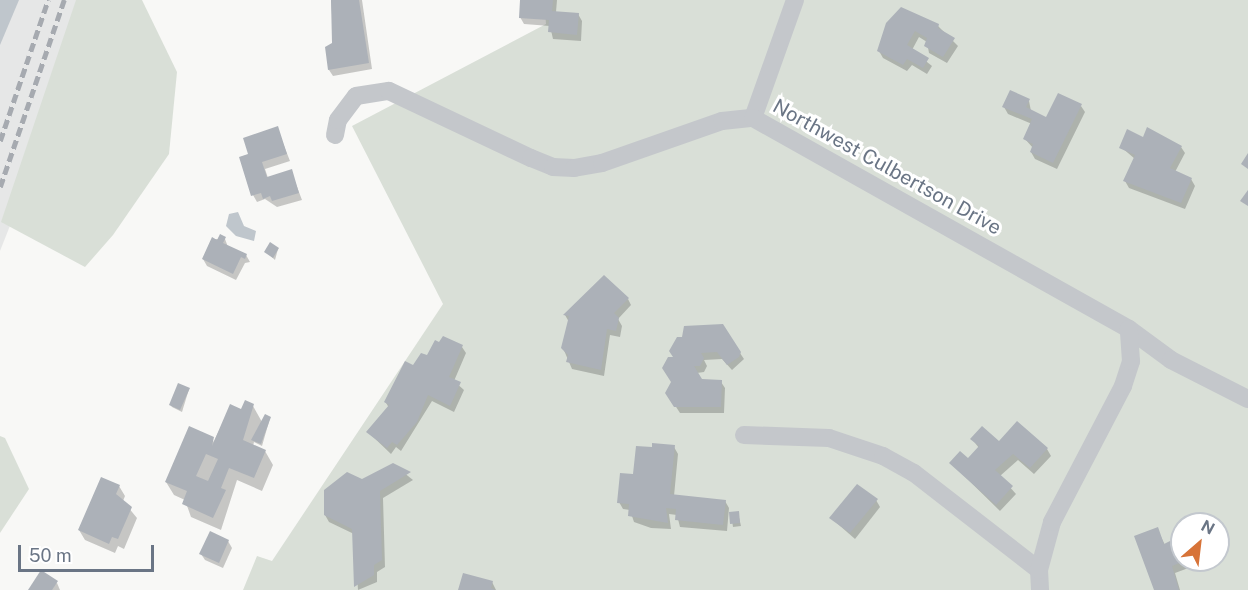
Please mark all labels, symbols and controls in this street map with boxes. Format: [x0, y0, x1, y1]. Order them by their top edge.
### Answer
street label: Northwest Culbertson Drive [769, 94, 1005, 240]
north arrow [1170, 512, 1230, 572]
text: N [1198, 516, 1218, 539]
scale bar [21, 533, 158, 571]
text: 50 m [29, 545, 72, 566]

